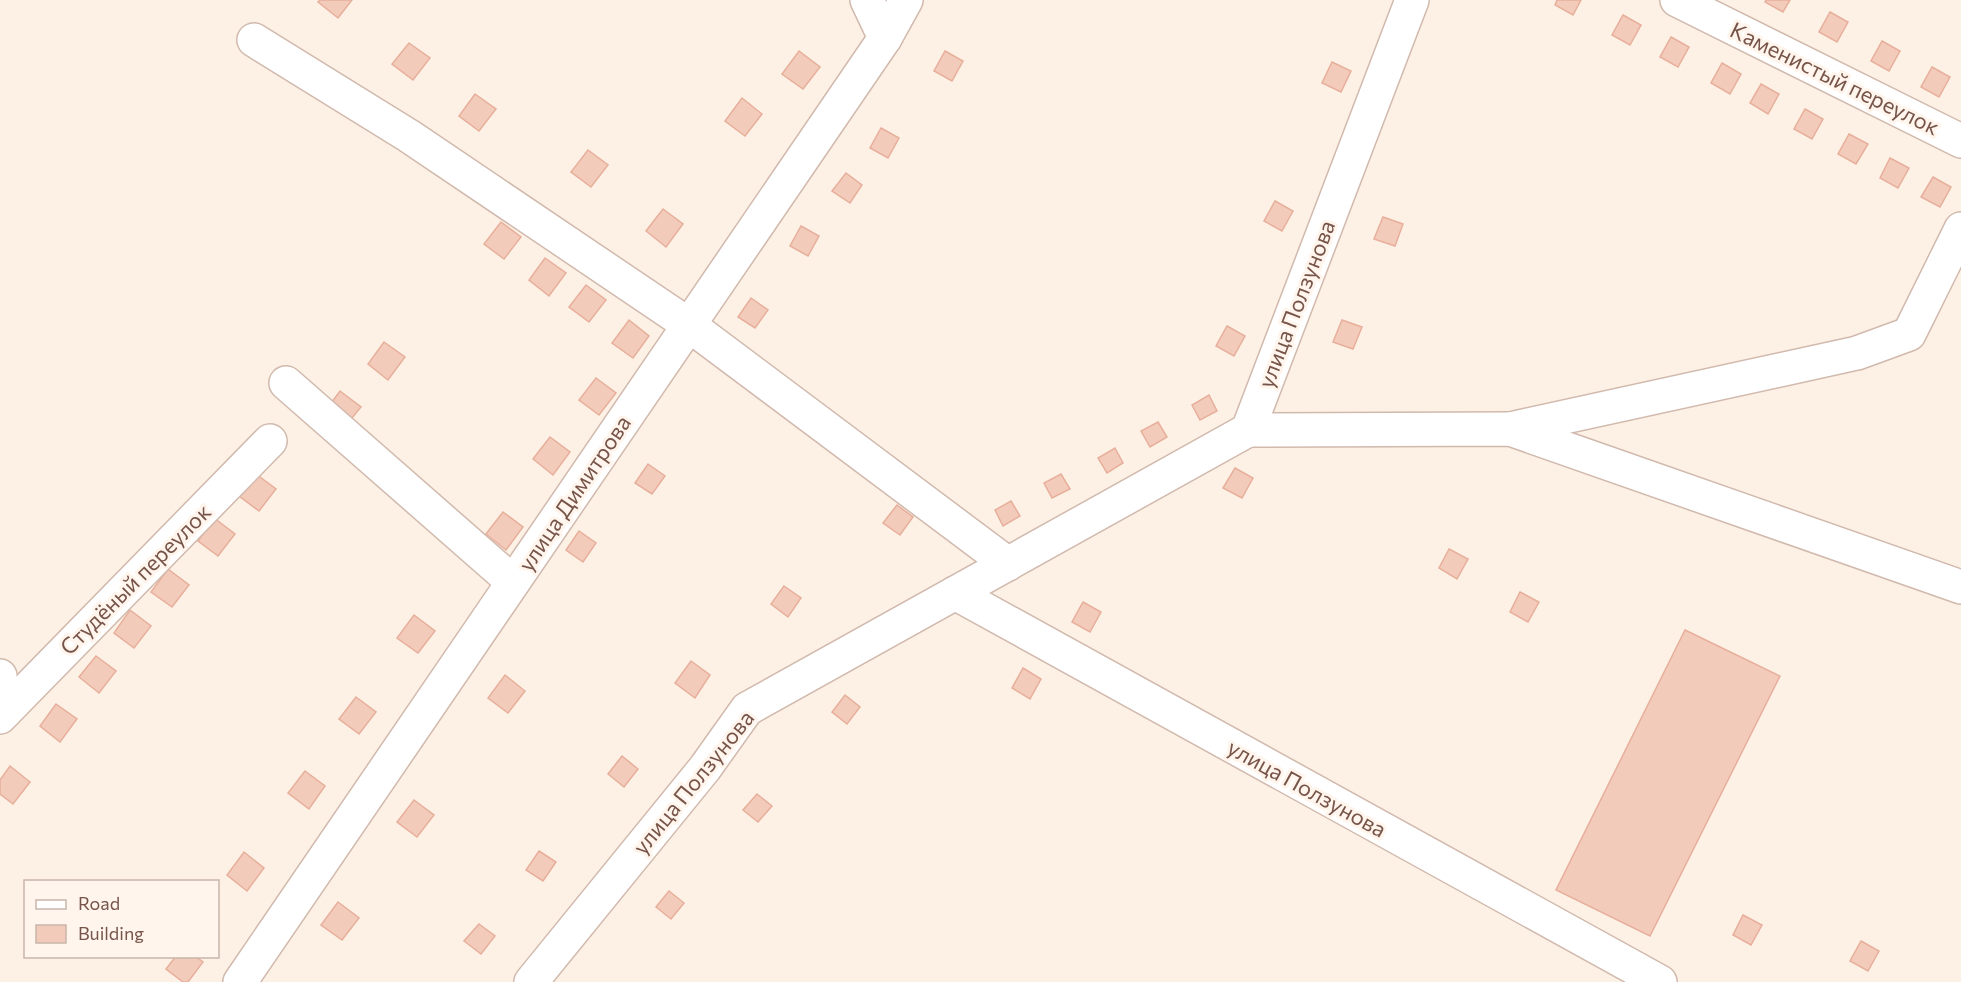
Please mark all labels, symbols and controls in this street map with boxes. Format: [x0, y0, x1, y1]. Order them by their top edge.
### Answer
street label: Каменистый переулок [1726, 16, 1944, 140]
street label: улица Ползунова [1252, 216, 1340, 392]
street label: улица Димитрова [512, 410, 636, 576]
street label: Студёный переулок [54, 498, 216, 660]
street label: улица Ползунова [627, 705, 759, 859]
street label: улица Ползунова [1223, 733, 1391, 843]
legend [24, 880, 219, 958]
text: Road [78, 892, 120, 914]
text: Building [78, 922, 144, 944]

